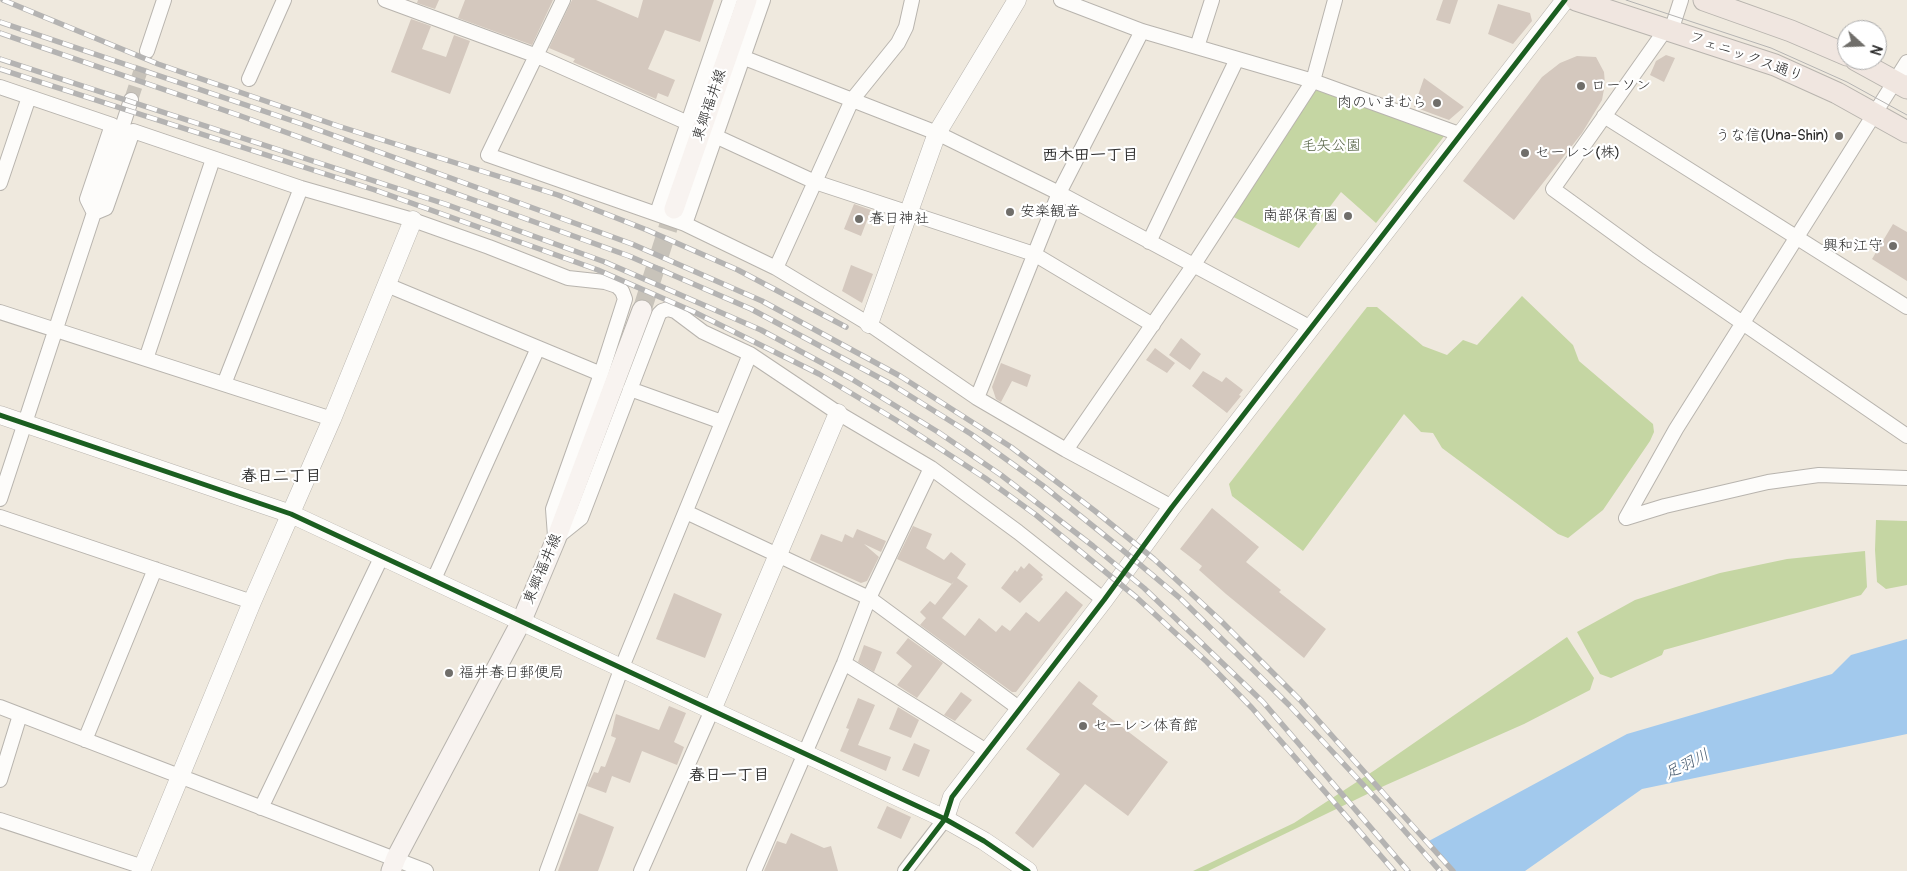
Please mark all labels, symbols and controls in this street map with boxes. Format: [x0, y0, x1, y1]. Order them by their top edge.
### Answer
north arrow [1837, 20, 1887, 70]
street label: フェニックス通り [1687, 28, 1805, 86]
text: N [1866, 43, 1885, 57]
street label: 東郷福井線 [689, 67, 731, 143]
place label: ローソン [1591, 77, 1651, 95]
marker: ローソン [1575, 80, 1587, 92]
place label: 肉のいまむら [1337, 94, 1427, 112]
marker: 肉のいまむら [1431, 97, 1443, 109]
place label: うな信(Una-Shin) [1715, 127, 1829, 145]
marker: うな信(Una-Shin) [1833, 130, 1845, 142]
park label: 毛矢公園 [1301, 137, 1361, 155]
place label: セーレン(株) [1535, 144, 1620, 162]
district label: 西木田一丁目 [1042, 146, 1138, 166]
marker: セーレン(株) [1519, 147, 1531, 159]
place label: 安楽観音 [1020, 203, 1080, 221]
marker: 安楽観音 [1004, 206, 1016, 218]
place label: 南部保育園 [1263, 207, 1338, 225]
place label: 春日神社 [869, 210, 929, 228]
marker: 南部保育園 [1342, 210, 1354, 222]
marker: 春日神社 [853, 213, 865, 225]
place label: 興和江守 [1823, 237, 1883, 255]
marker: 興和江守 [1887, 240, 1899, 252]
district label: 春日二丁目 [241, 467, 321, 487]
street label: 東郷福井線 [520, 531, 566, 607]
place label: 福井春日郵便局 [459, 664, 564, 682]
marker: 福井春日郵便局 [443, 667, 455, 679]
place label: セーレン体育館 [1093, 717, 1198, 735]
marker: セーレン体育館 [1077, 720, 1089, 732]
water label: 足羽川 [1661, 746, 1713, 784]
district label: 春日一丁目 [689, 766, 769, 786]

